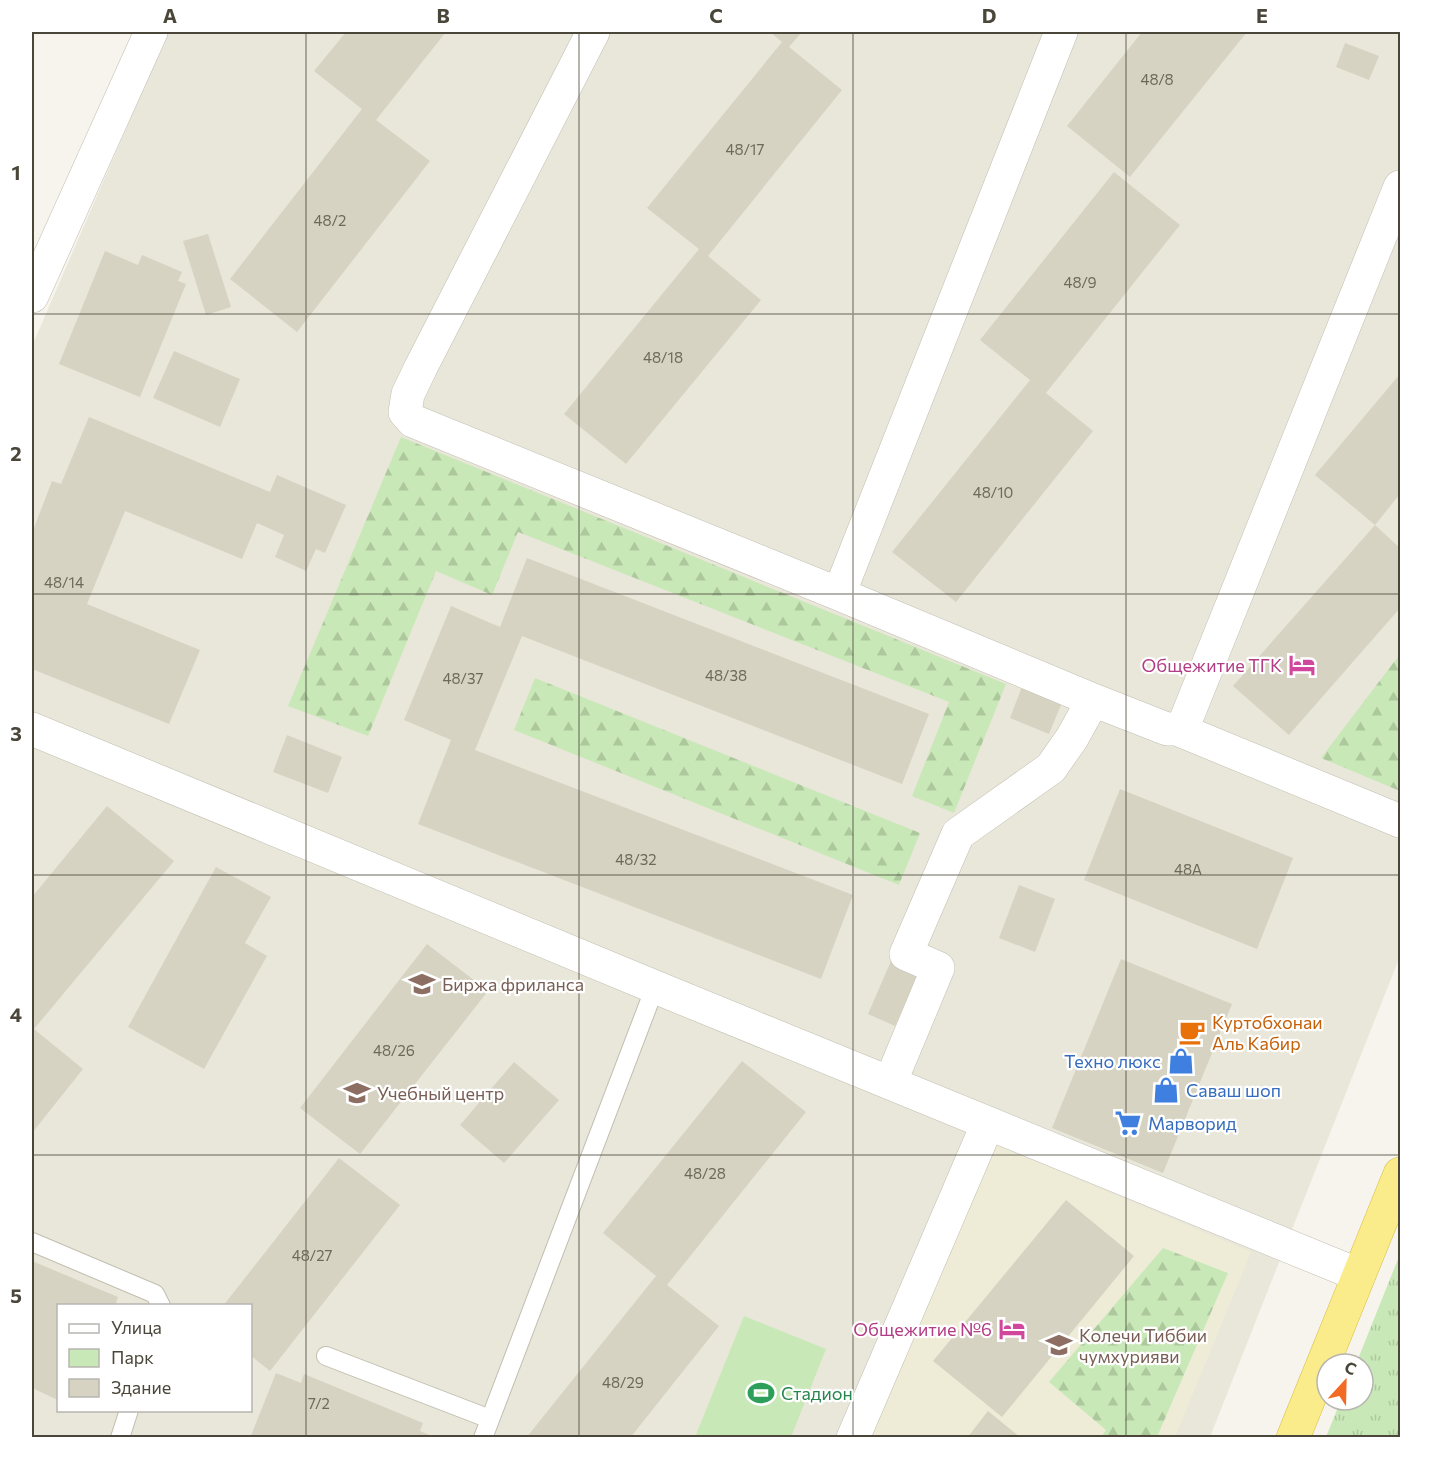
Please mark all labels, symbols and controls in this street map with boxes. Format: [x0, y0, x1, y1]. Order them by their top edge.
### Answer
text: A [163, 3, 177, 27]
text: B [436, 3, 450, 27]
text: C [709, 3, 723, 27]
text: D [982, 3, 996, 27]
text: E [1256, 3, 1268, 27]
house number: 48/8 [1140, 70, 1174, 88]
house number: 48/17 [726, 140, 764, 158]
text: 1 [11, 160, 21, 184]
house number: 48/2 [314, 211, 346, 229]
house number: 48/9 [1063, 273, 1097, 291]
house number: 48/18 [643, 348, 683, 366]
text: 2 [10, 441, 22, 465]
house number: 48/10 [973, 483, 1013, 501]
house number: 48/14 [44, 573, 84, 591]
hotel icon: Общежитие ТГК [1287, 650, 1317, 680]
place label: Общежитие ТГК [1142, 654, 1282, 676]
house number: 48/38 [705, 666, 747, 684]
house number: 48/37 [443, 669, 484, 687]
text: 3 [10, 721, 22, 745]
house number: 48/32 [615, 850, 657, 868]
house number: 48А [1174, 860, 1202, 878]
school or university icon: Биржа фриланса [407, 969, 437, 999]
place label: Биржа фриланса [442, 973, 584, 995]
text: 4 [10, 1002, 22, 1026]
place label: Куртобхонаи Аль Кабир [1212, 1011, 1323, 1054]
cafe icon: Куртобхонаи Аль Кабир [1177, 1017, 1207, 1047]
house number: 48/26 [373, 1041, 415, 1059]
shop icon: Техно люкс [1166, 1046, 1196, 1076]
place label: Техно люкс [1064, 1050, 1161, 1072]
shop icon: Саваш шоп [1151, 1075, 1181, 1105]
school or university icon: Учебный центр [342, 1078, 372, 1108]
place label: Саваш шоп [1186, 1079, 1281, 1101]
place label: Учебный центр [377, 1082, 504, 1104]
supermarket icon: Марворид [1113, 1108, 1143, 1138]
place label: Марворид [1148, 1112, 1237, 1134]
house number: 48/28 [684, 1164, 726, 1182]
house number: 48/27 [292, 1246, 332, 1264]
text: 5 [10, 1283, 22, 1307]
legend [57, 1304, 252, 1412]
hotel icon: Общежитие №6 [997, 1314, 1027, 1344]
text: Улица [111, 1316, 162, 1338]
place label: Общежитие №6 [853, 1318, 992, 1340]
place label: Колечи Тиббии чумхурияви [1079, 1324, 1207, 1367]
school or university icon: Колечи Тиббии чумхурияви [1044, 1330, 1074, 1360]
text: Парк [111, 1346, 154, 1368]
north arrow [1315, 1352, 1375, 1412]
text: С [1342, 1357, 1359, 1379]
house number: 48/29 [602, 1373, 644, 1391]
text: Здание [111, 1376, 171, 1398]
sports icon: Стадион [746, 1378, 776, 1408]
place label: Стадион [781, 1382, 853, 1404]
house number: 7/2 [308, 1394, 330, 1412]

